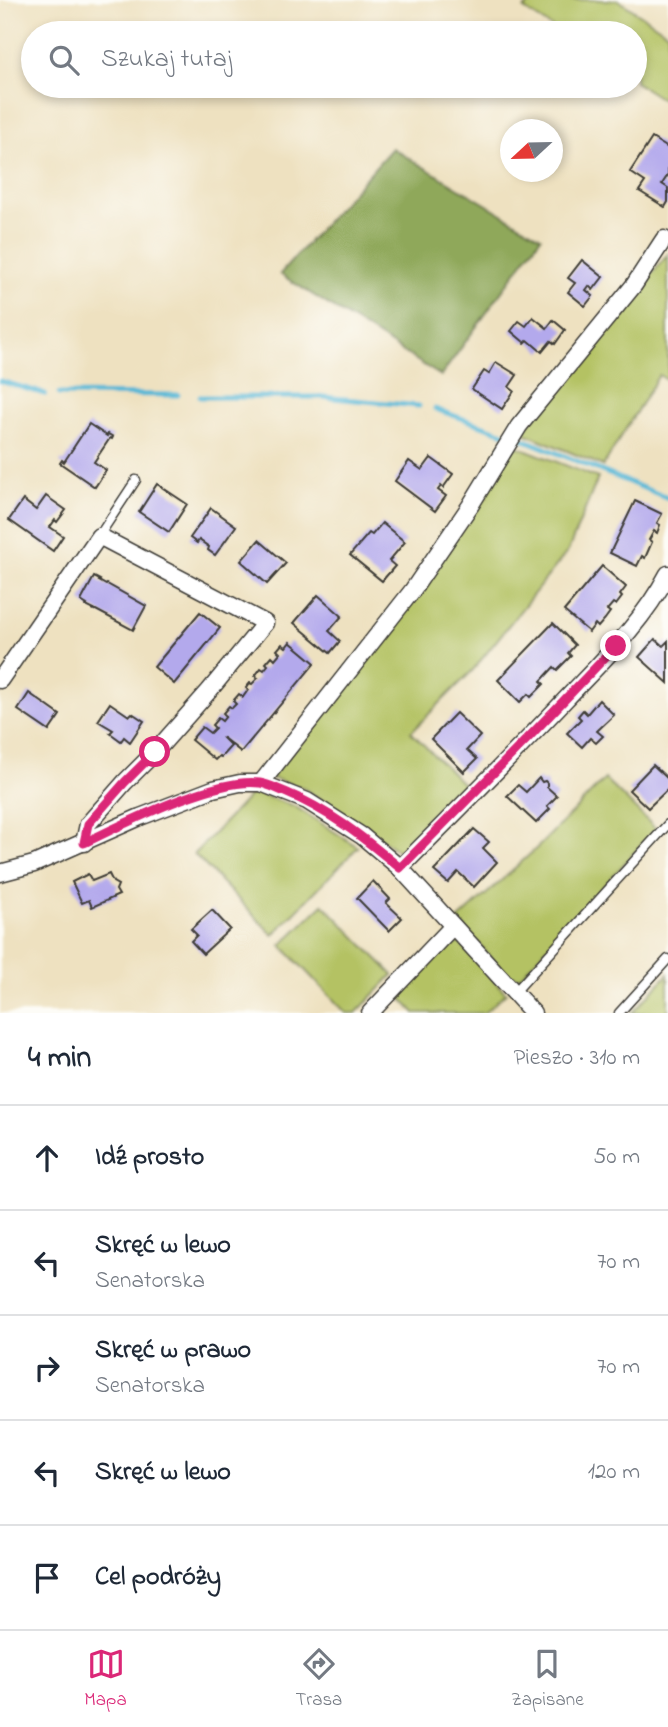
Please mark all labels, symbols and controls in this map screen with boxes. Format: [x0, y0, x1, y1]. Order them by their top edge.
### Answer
search box [21, 21, 647, 98]
icon: search [45, 41, 83, 79]
text: Szukaj tutaj [101, 41, 232, 79]
north arrow [500, 119, 563, 182]
route end [600, 630, 631, 661]
route start [139, 736, 170, 767]
text: 4 min [28, 1037, 91, 1081]
text: Pieszo · 310 m [514, 1042, 640, 1075]
icon: ahead [28, 1139, 66, 1177]
text: Idź prosto [95, 1139, 204, 1177]
text: 50 m [593, 1141, 640, 1174]
text: Skręć w lewo [95, 1227, 231, 1265]
icon: left [28, 1244, 66, 1282]
text: 70 m [597, 1246, 640, 1279]
text: Senatorska [95, 1265, 205, 1298]
text: Skręć w prawo [95, 1332, 251, 1370]
icon: right [28, 1349, 66, 1387]
text: 70 m [597, 1351, 640, 1384]
text: Senatorska [95, 1370, 205, 1403]
icon: left [28, 1454, 66, 1492]
text: Skręć w lewo [95, 1454, 231, 1492]
text: 120 m [588, 1456, 640, 1489]
icon: arrive [28, 1559, 66, 1597]
text: Cel podróży [95, 1559, 221, 1597]
tab: Mapa [84, 1645, 127, 1714]
tab: Trasa [295, 1645, 342, 1714]
tab: Zapisane [511, 1645, 584, 1714]

